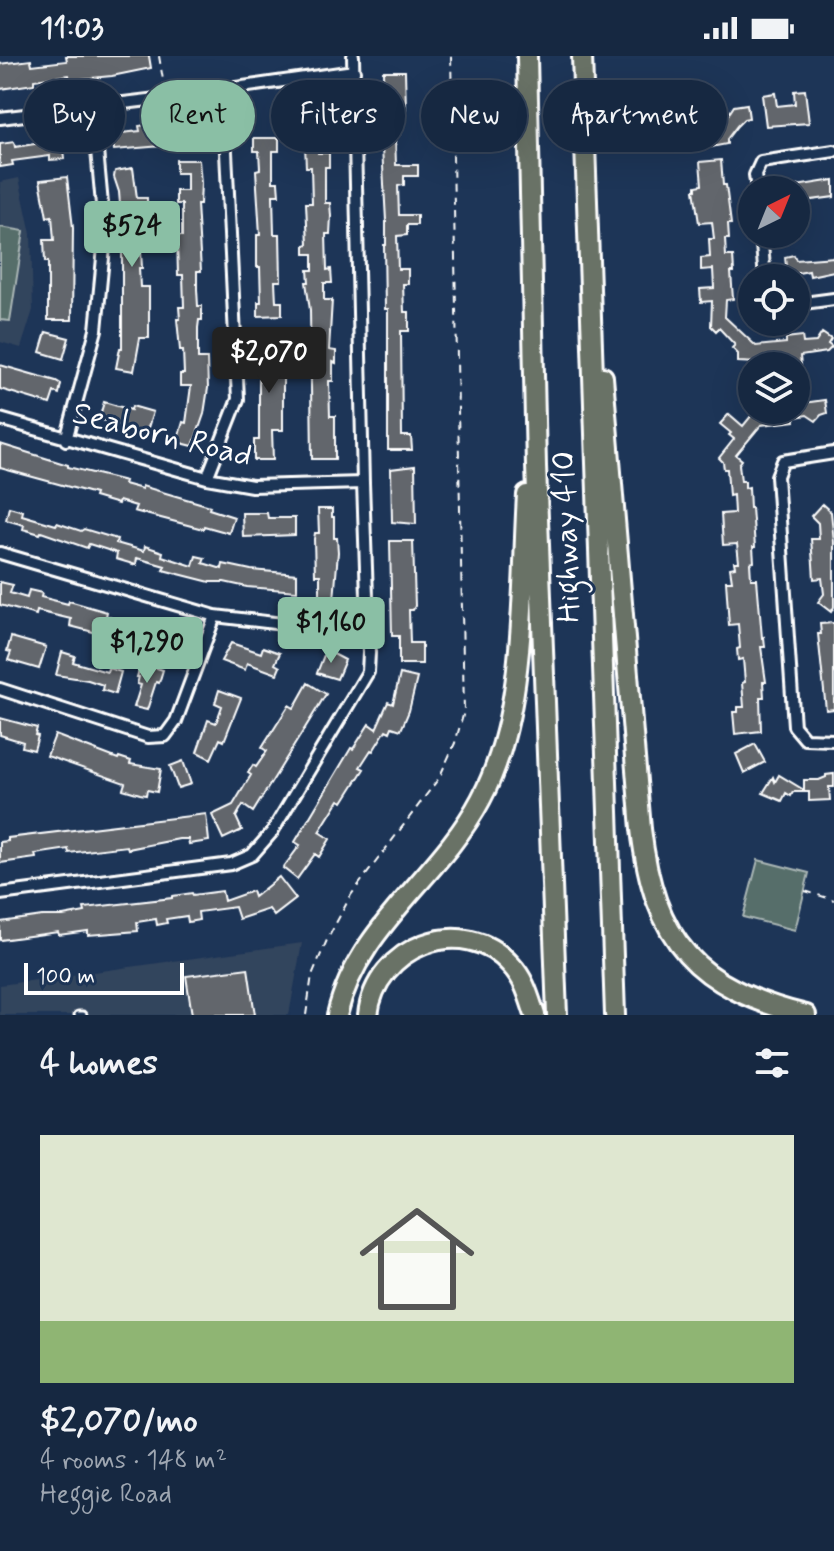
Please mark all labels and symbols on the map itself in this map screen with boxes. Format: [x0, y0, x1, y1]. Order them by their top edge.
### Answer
north arrow [738, 176, 810, 248]
pin: $524 [85, 201, 179, 269]
pin: $2,070 [204, 327, 334, 395]
street label: Seaborn Road [68, 392, 256, 478]
street label: Highway 410 [543, 450, 594, 624]
pin: $1,160 [266, 597, 396, 665]
pin: $1,290 [82, 617, 212, 685]
scale bar [24, 959, 184, 995]

